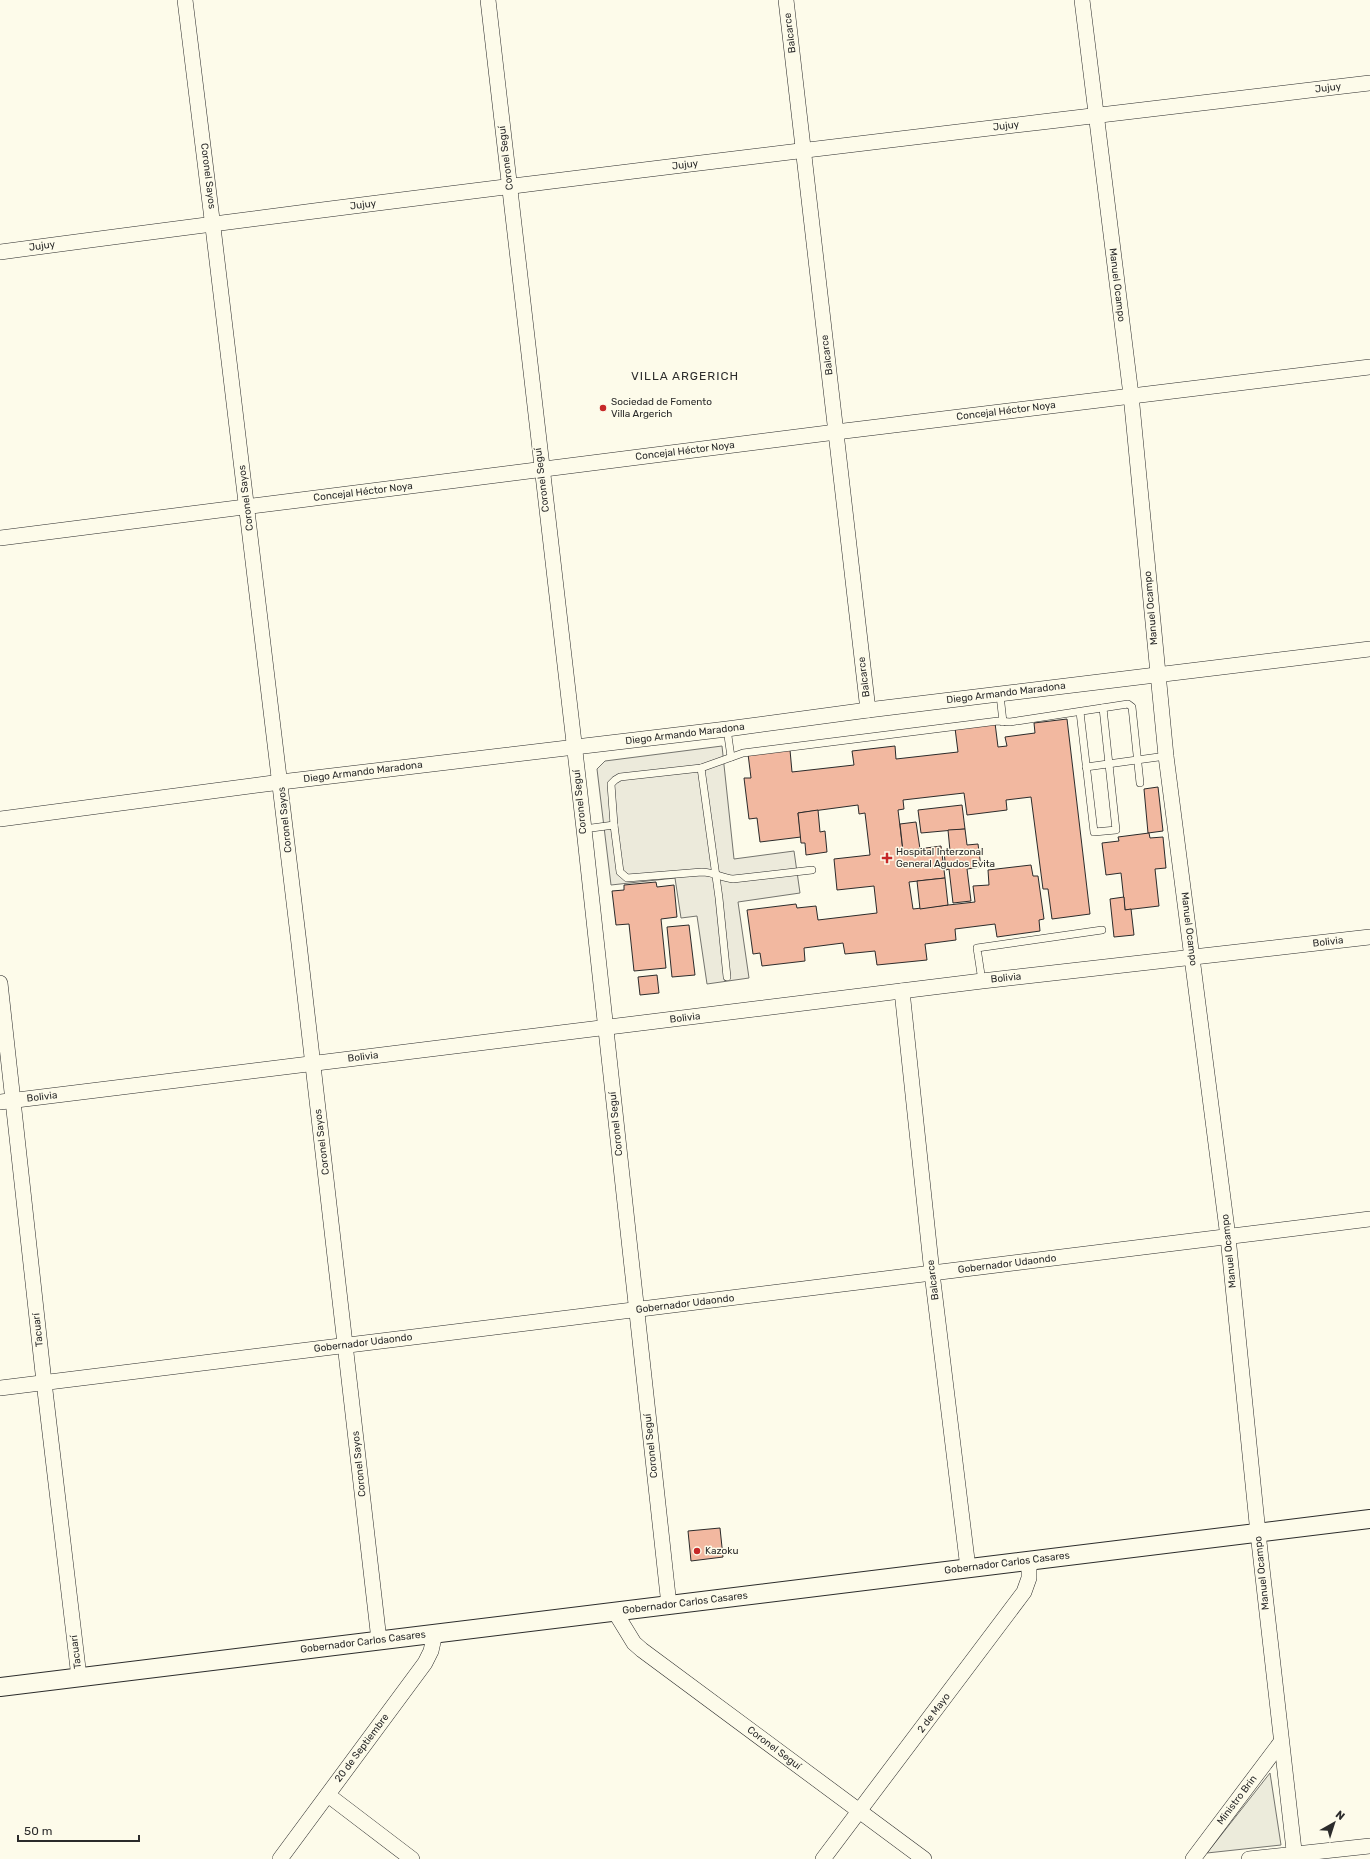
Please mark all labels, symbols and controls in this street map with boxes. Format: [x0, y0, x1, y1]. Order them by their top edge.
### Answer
street label: Balcarce [782, 12, 798, 54]
street label: Jujuy [1314, 80, 1342, 96]
street label: Jujuy [992, 118, 1020, 134]
street label: Coronel Seguí [496, 125, 516, 191]
street label: Coronel Sayos [198, 142, 218, 210]
street label: Jujuy [671, 157, 699, 173]
street label: Jujuy [349, 197, 377, 213]
street label: Jujuy [28, 238, 56, 254]
street label: Manuel Ocampo [1107, 247, 1128, 323]
street label: Balcarce [819, 334, 835, 376]
district label: VILLA ARGERICH [631, 369, 739, 383]
place label: Sociedad de Fomento Villa Argerich [611, 396, 712, 420]
street label: Concejal Héctor Noya [956, 399, 1056, 423]
marker: Sociedad de Fomento Villa Argerich [598, 403, 608, 413]
street label: Concejal Héctor Noya [635, 439, 735, 463]
street label: Coronel Seguí [532, 447, 552, 513]
street label: Coronel Sayos [236, 464, 256, 532]
street label: Concejal Héctor Noya [313, 480, 413, 504]
street label: Manuel Ocampo [1142, 570, 1160, 646]
street label: Balcarce [856, 656, 872, 698]
street label: Diego Armando Maradona [946, 680, 1066, 706]
street label: Diego Armando Maradona [625, 721, 745, 747]
street label: Diego Armando Maradona [303, 759, 423, 785]
street label: Coronel Seguí [571, 769, 589, 835]
street label: Coronel Sayos [276, 786, 294, 854]
place label: Hospital Interzonal General Agudos Evita [896, 846, 995, 870]
marker: Hospital Interzonal General Agudos Evita [881, 852, 893, 864]
street label: Manuel Ocampo [1179, 891, 1200, 967]
street label: Bolivia [1312, 934, 1344, 950]
street label: Bolivia [990, 970, 1022, 986]
street label: Bolivia [669, 1010, 701, 1026]
street label: Bolivia [347, 1049, 379, 1065]
street label: Bolivia [26, 1089, 58, 1105]
street label: Coronel Seguí [607, 1091, 625, 1157]
street label: Coronel Sayos [312, 1108, 332, 1176]
street label: Manuel Ocampo [1219, 1213, 1239, 1289]
street label: Gobernador Udaondo [957, 1252, 1057, 1276]
street label: Balcarce [925, 1259, 941, 1301]
street label: Gobernador Udaondo [635, 1292, 735, 1316]
street label: Tacuarí [30, 1312, 46, 1347]
street label: Gobernador Udaondo [313, 1331, 413, 1355]
street label: Coronel Seguí [642, 1413, 660, 1479]
street label: Coronel Sayos [350, 1430, 368, 1498]
street label: Manuel Ocampo [1252, 1535, 1272, 1611]
place label: Kazoku [705, 1545, 738, 1557]
marker: Kazoku [692, 1546, 702, 1556]
street label: Gobernador Carlos Casares [944, 1549, 1070, 1577]
street label: Gobernador Carlos Casares [622, 1589, 748, 1617]
street label: Gobernador Carlos Casares [300, 1628, 426, 1656]
street label: Tacuarí [68, 1634, 84, 1669]
street label: 2 de Mayo [915, 1691, 953, 1735]
street label: 20 de Septiembre [332, 1711, 392, 1785]
street label: Coronel Seguí [745, 1724, 804, 1773]
street label: Ministro Brin [1215, 1773, 1259, 1827]
north arrow [1314, 1803, 1354, 1843]
text: N [1333, 1808, 1347, 1823]
scale bar [18, 1817, 139, 1843]
text: 50 m [24, 1824, 52, 1838]

